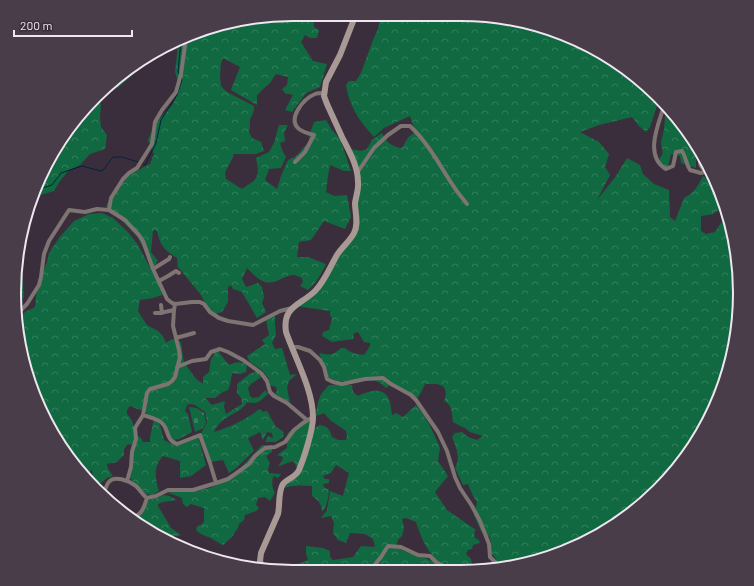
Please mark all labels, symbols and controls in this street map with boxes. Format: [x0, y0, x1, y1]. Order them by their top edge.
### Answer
scale bar [14, 12, 132, 38]
text: 200 m [20, 18, 52, 32]

